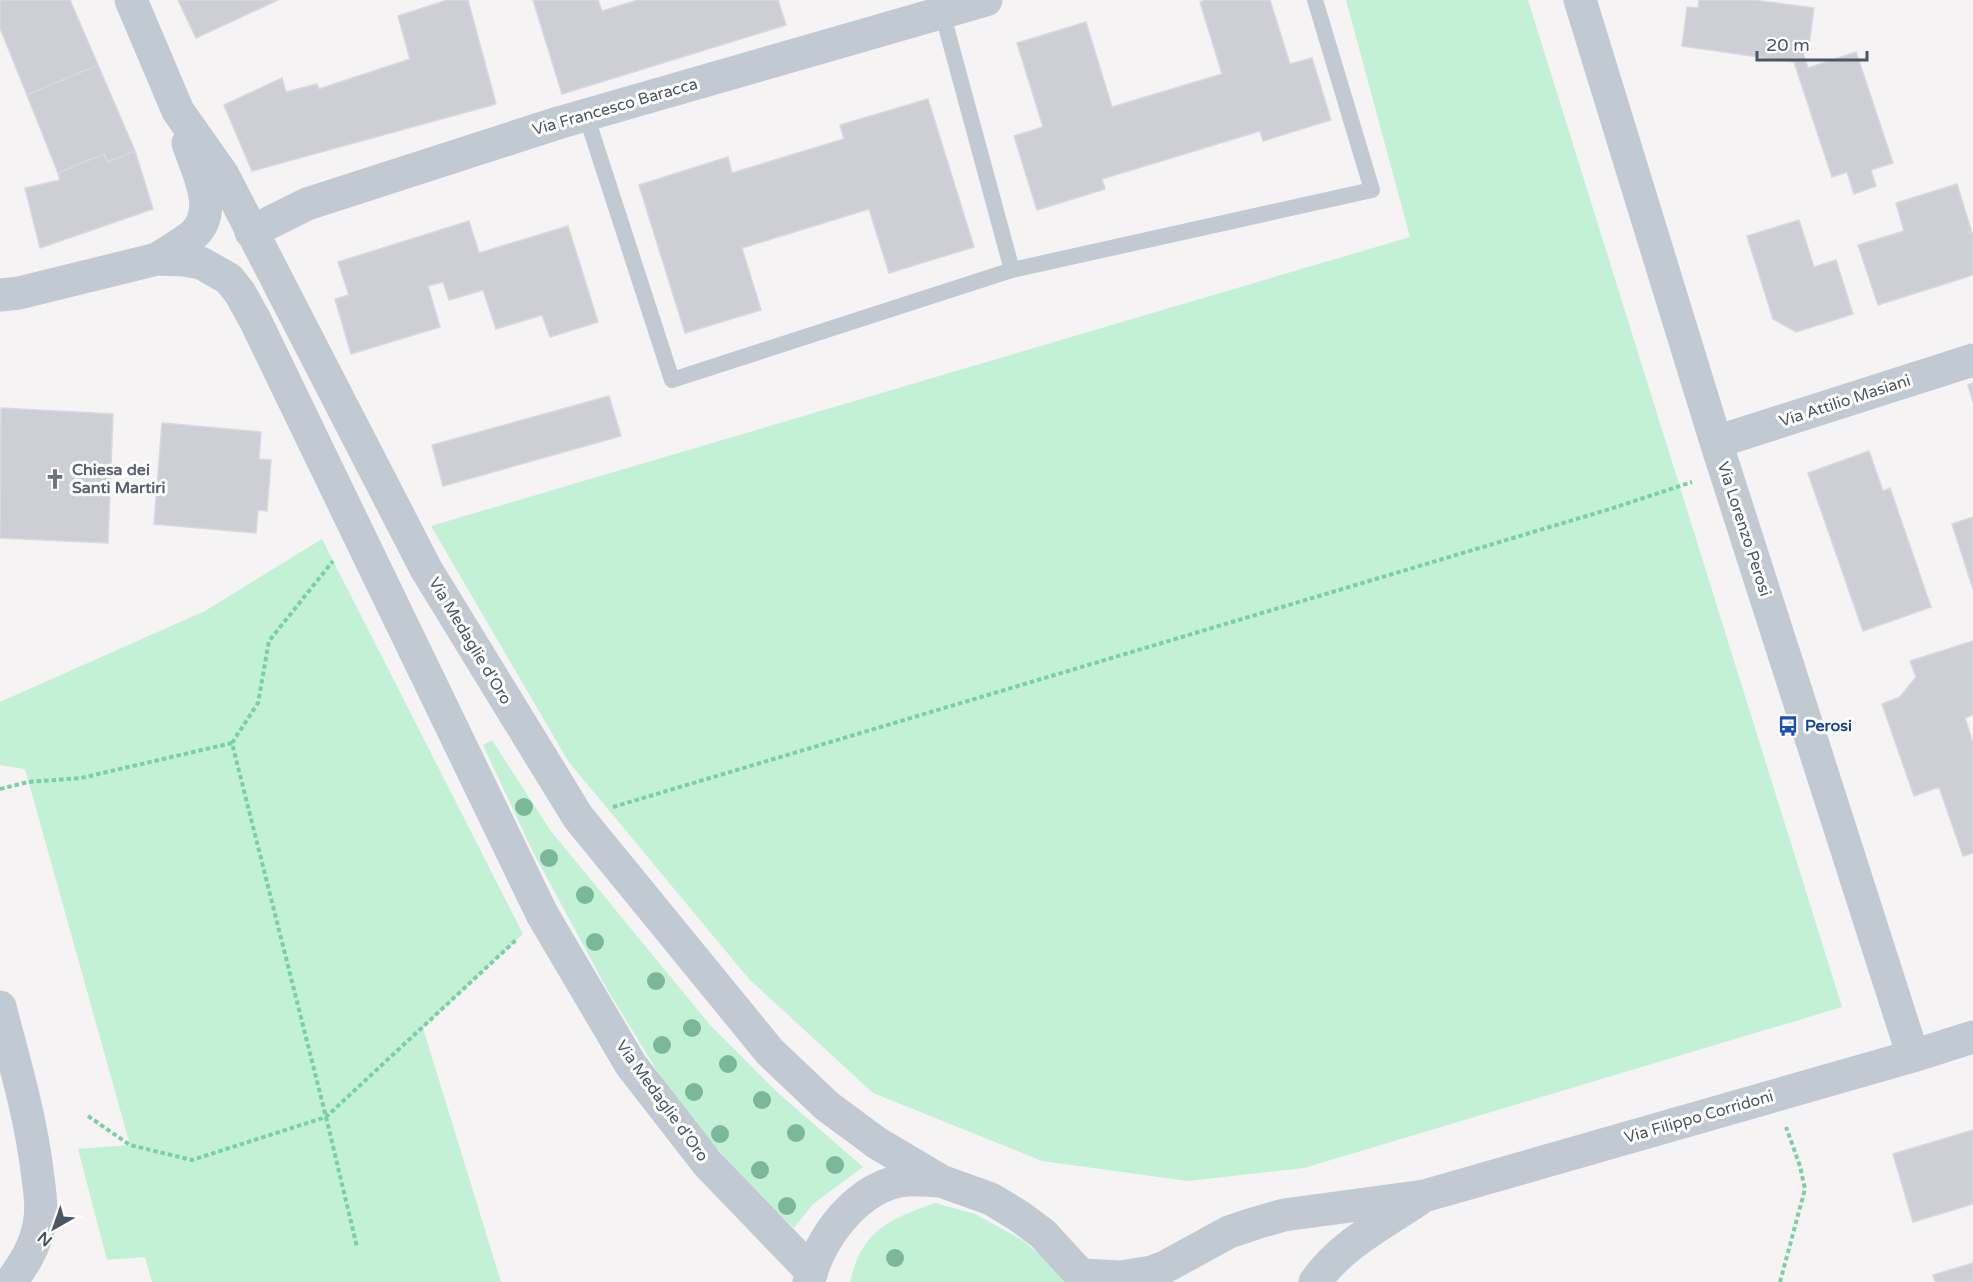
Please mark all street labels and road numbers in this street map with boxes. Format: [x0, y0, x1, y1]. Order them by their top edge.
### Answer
street label: Via Francesco Baracca [530, 74, 700, 140]
street label: Via Attilio Masiani [1777, 370, 1913, 432]
street label: Via Lorenzo Perosi [1713, 459, 1775, 599]
street label: Via Medaglie d'Oro [424, 574, 516, 708]
street label: Via Medaglie d'Oro [611, 1037, 713, 1165]
street label: Via Filippo Corridoni [1622, 1086, 1776, 1148]

